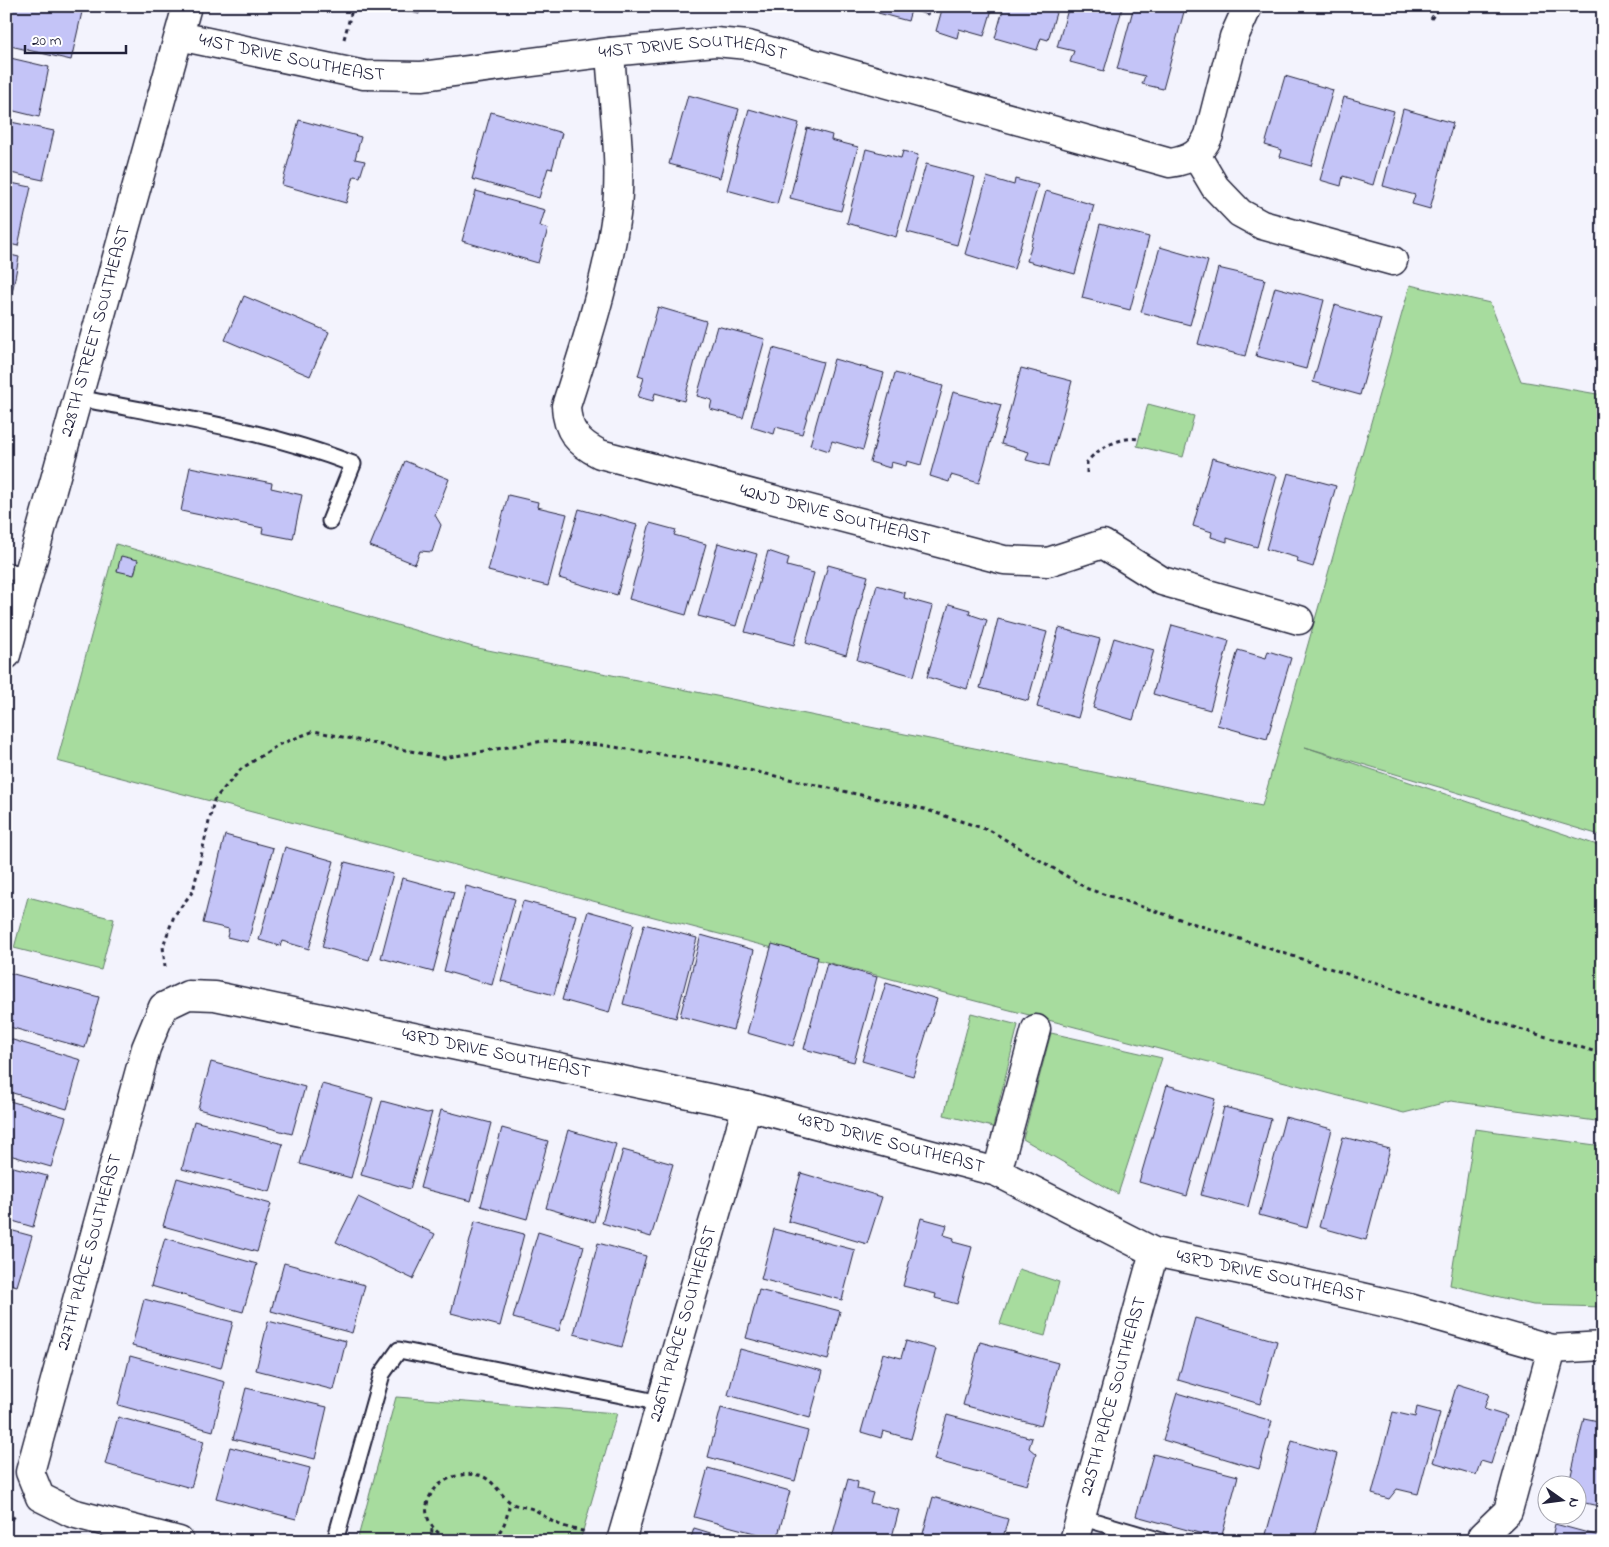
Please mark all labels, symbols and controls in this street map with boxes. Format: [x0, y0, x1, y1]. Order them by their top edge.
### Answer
scale bar [25, 22, 126, 54]
street label: 41ST DRIVE SOUTHEAST [196, 27, 385, 88]
street label: 41ST DRIVE SOUTHEAST [597, 29, 789, 68]
text: 20 m [32, 30, 62, 52]
street label: 228TH STREET SOUTHEAST [54, 223, 138, 440]
street label: 42ND DRIVE SOUTHEAST [736, 478, 933, 553]
street label: 43RD DRIVE SOUTHEAST [399, 1022, 593, 1086]
street label: 43RD DRIVE SOUTHEAST [795, 1107, 987, 1181]
street label: 227TH PLACE SOUTHEAST [51, 1151, 129, 1353]
street label: 226TH PLACE SOUTHEAST [643, 1223, 725, 1425]
street label: 43RD DRIVE SOUTHEAST [1174, 1244, 1367, 1310]
street label: 225TH PLACE SOUTHEAST [1074, 1294, 1154, 1499]
north arrow [1536, 1474, 1586, 1524]
text: N [1562, 1496, 1584, 1510]

